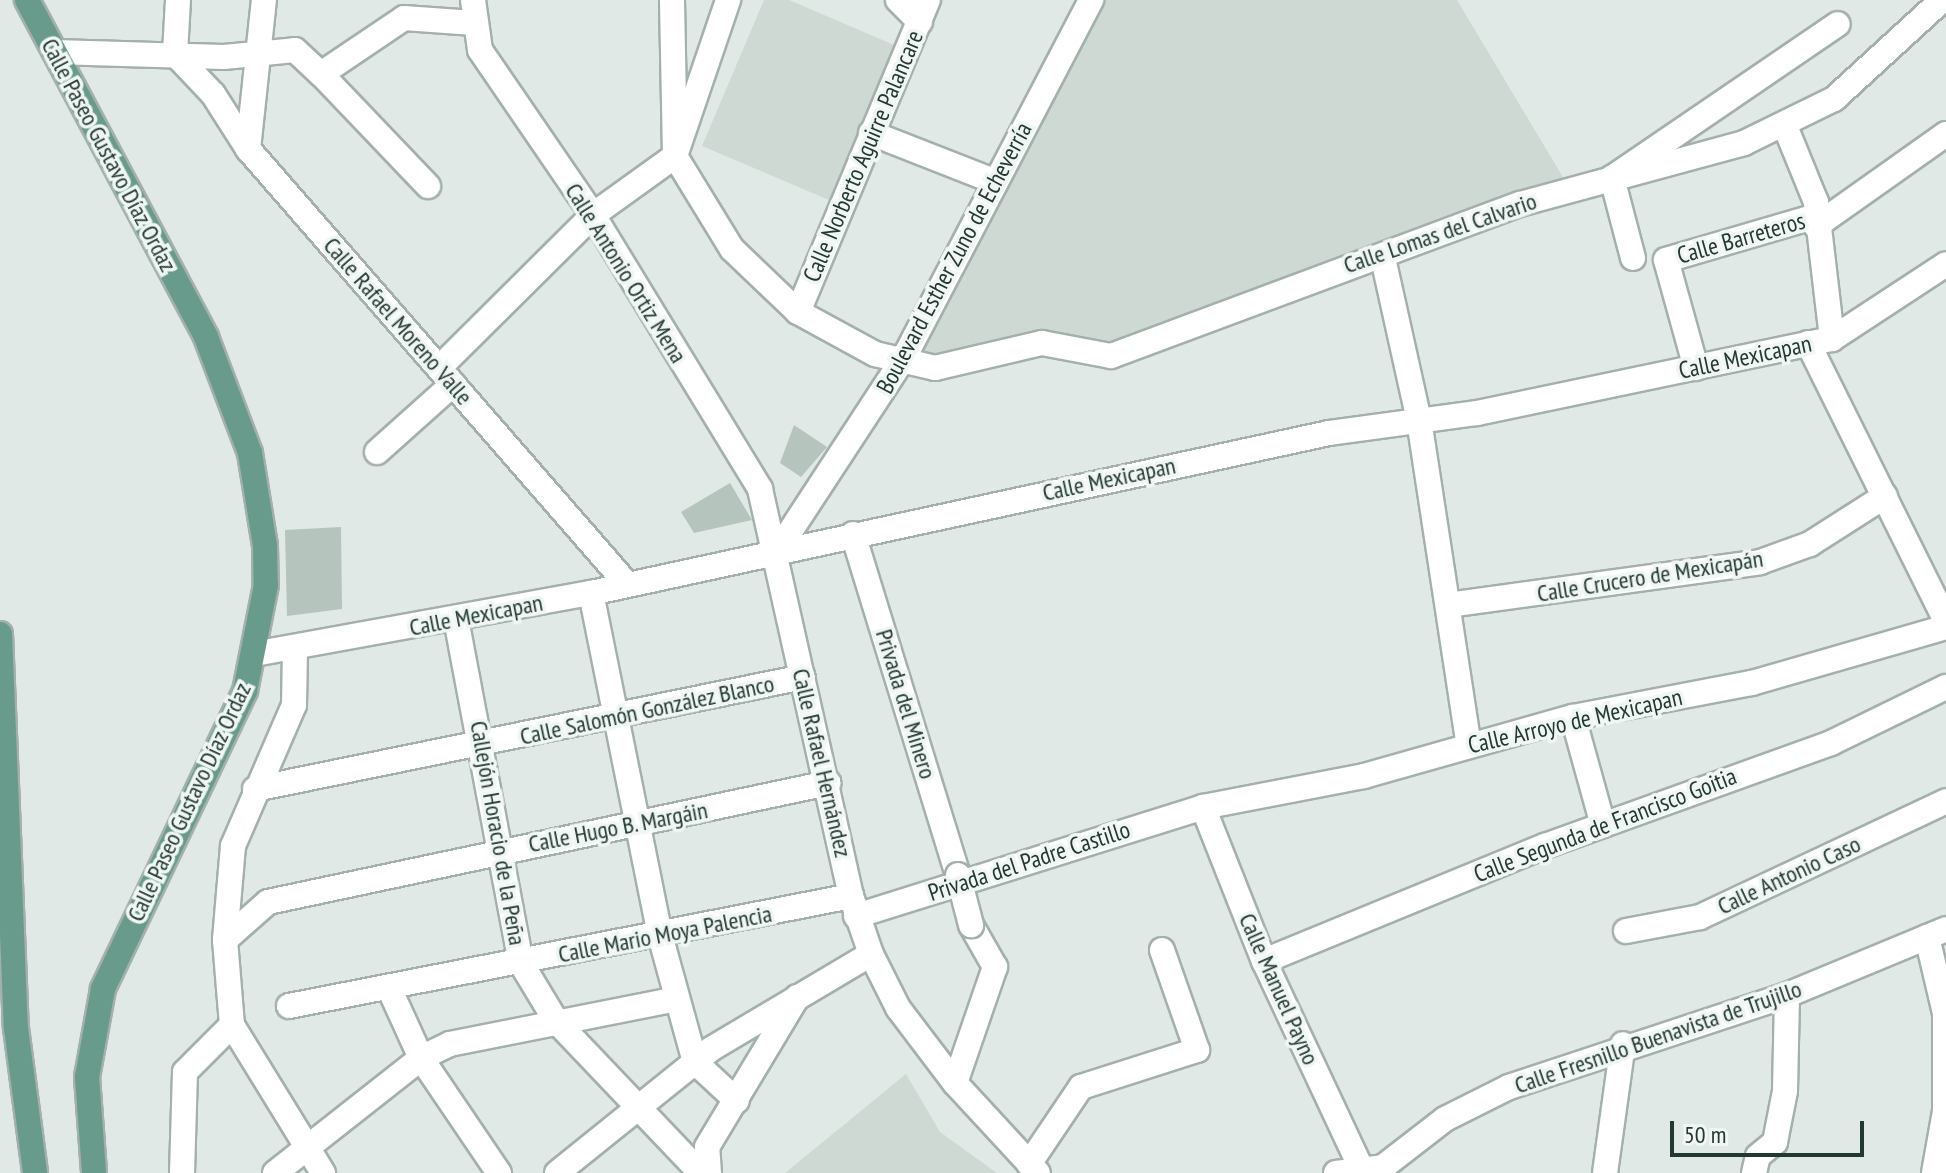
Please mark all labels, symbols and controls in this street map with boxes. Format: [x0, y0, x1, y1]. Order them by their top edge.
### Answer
street label: Calle Norberto Aguirre Palancare [797, 26, 929, 286]
street label: Calle Paseo Gustavo Díaz Ordaz [35, 33, 183, 277]
street label: Boulevard Esther Zuno de Echeverría [870, 117, 1038, 399]
street label: Calle Antonio Ortiz Mena [559, 177, 693, 369]
street label: Calle Lomas del Calvario [1340, 186, 1540, 280]
street label: Calle Barreteros [1674, 206, 1808, 270]
street label: Calle Rafael Moreno Valle [317, 231, 479, 411]
street label: Calle Mexicapan [1676, 329, 1814, 385]
street label: Calle Mexicapan [1040, 451, 1178, 507]
street label: Calle Crucero de Mexicapán [1535, 544, 1765, 608]
street label: Calle Mexicapan [407, 588, 545, 642]
street label: Privada del Minero [870, 626, 942, 782]
street label: Calle Rafael Hernández [786, 666, 858, 860]
street label: Calle Salomón González Blanco [517, 669, 777, 751]
street label: Calle Paseo Gustavo Díaz Ordaz [121, 678, 257, 926]
street label: Calle Arroyo de Mexicapan [1465, 682, 1685, 760]
street label: Callejón Horacio de la Peña [464, 719, 532, 947]
street label: Calle Segunda de Francisco Goitia [1470, 762, 1740, 888]
street label: Calle Hugo B. Margáin [525, 795, 711, 859]
street label: Privada del Padre Castillo [924, 815, 1134, 907]
street label: Calle Antonio Caso [1713, 829, 1865, 921]
street label: Calle Mario Moya Palencia [556, 899, 774, 969]
street label: Calle Manuel Payno [1233, 909, 1325, 1069]
street label: Calle Fresnillo Buenavista de Trujillo [1511, 974, 1805, 1100]
scale bar [1674, 1105, 1868, 1155]
text: 50 m [1684, 1119, 1726, 1150]

